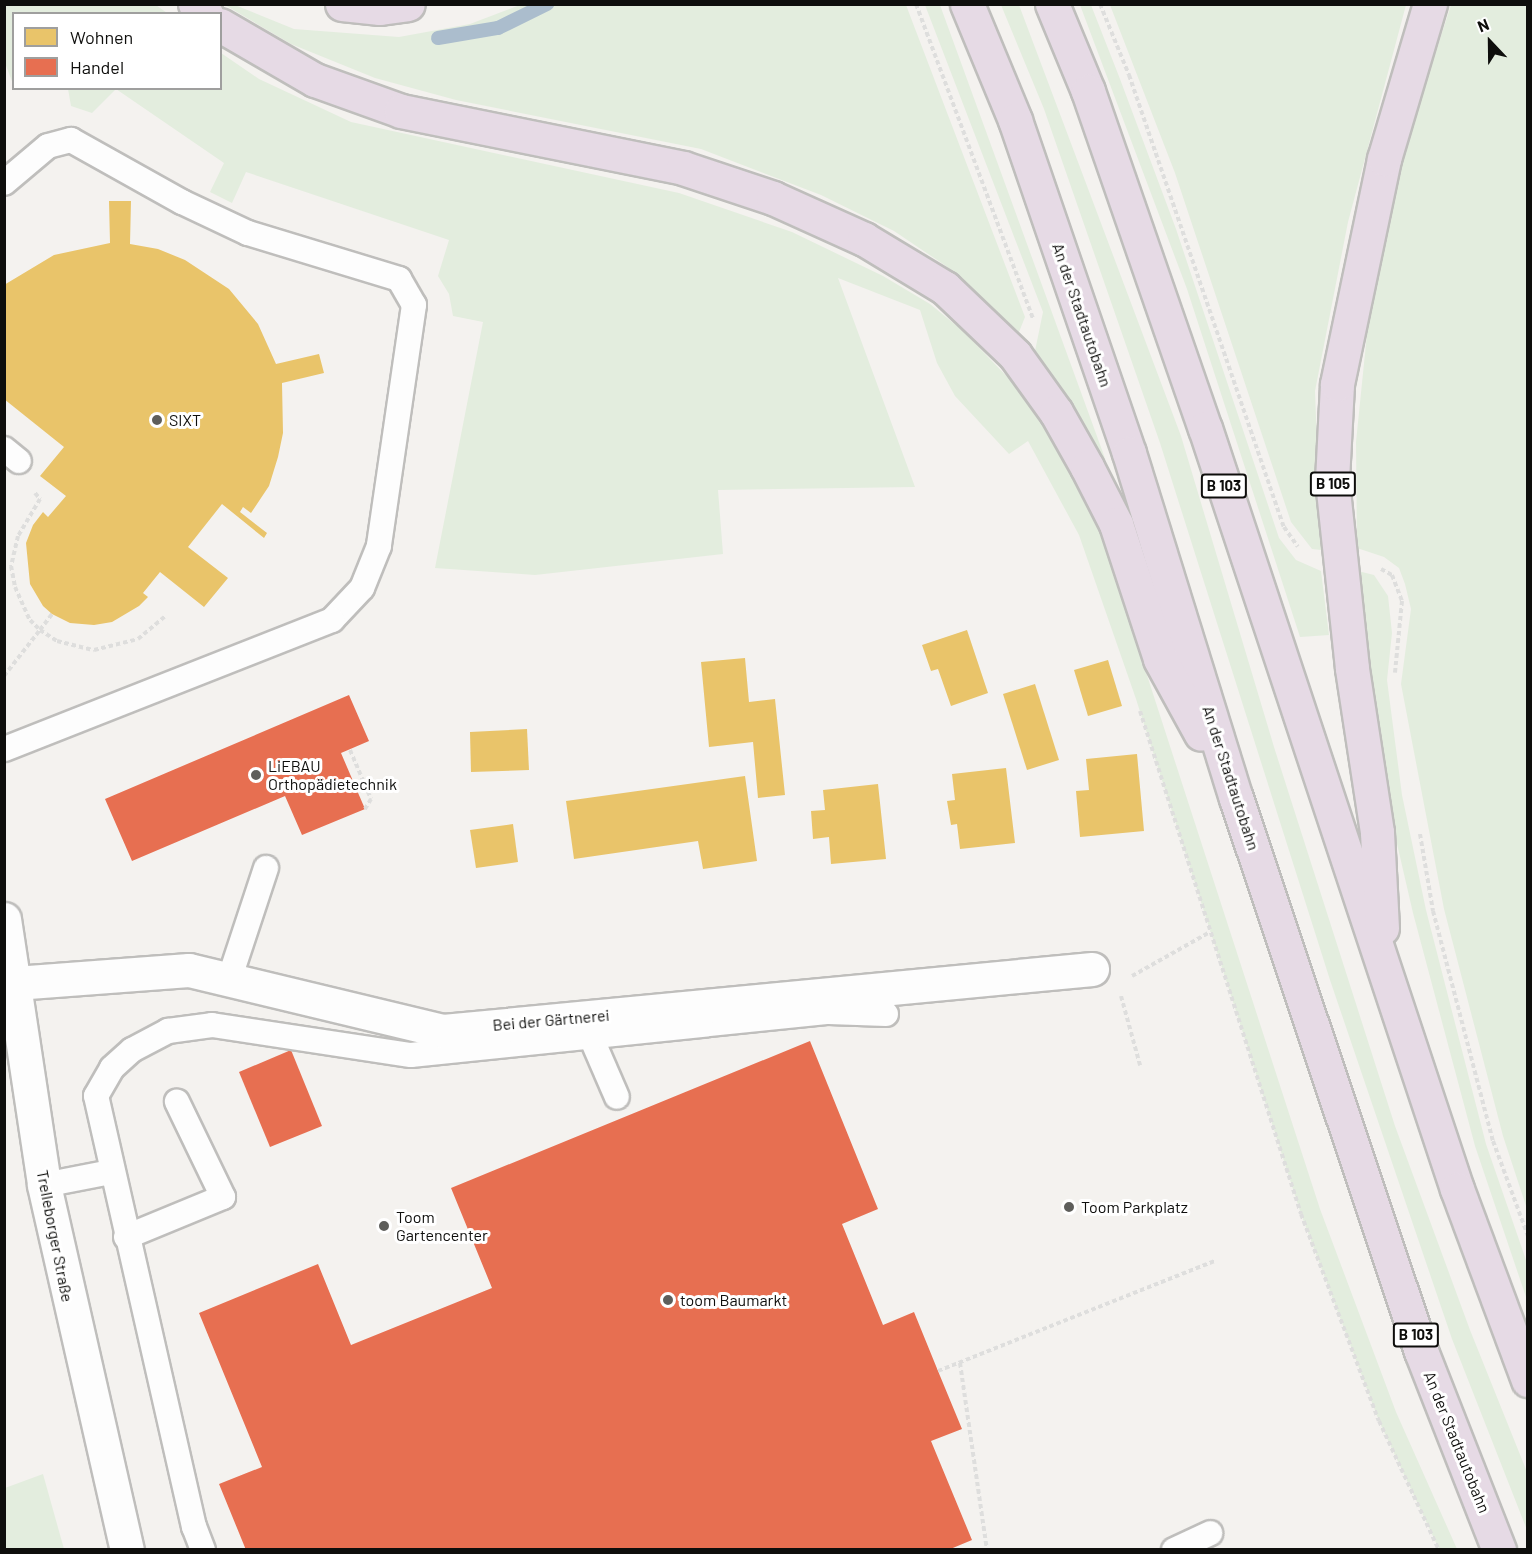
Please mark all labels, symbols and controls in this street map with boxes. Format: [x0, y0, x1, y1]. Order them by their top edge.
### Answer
legend [12, 12, 222, 90]
north arrow [1460, 12, 1520, 72]
text: N [1475, 14, 1492, 36]
text: Wohnen [70, 26, 133, 48]
text: Handel [70, 56, 124, 78]
street label: An der Stadtautobahn [1048, 241, 1116, 389]
place label: SIXT [169, 410, 201, 430]
marker: SIXT [150, 413, 164, 427]
road number: B 105 [1309, 472, 1357, 496]
road number: B 103 [1200, 474, 1248, 498]
street label: An der Stadtautobahn [1199, 703, 1263, 853]
place label: LiEBAU Orthopädietechnik [268, 756, 397, 794]
marker: LiEBAU Orthopädietechnik [249, 768, 263, 782]
street label: Bei der Gärtnerei [492, 1005, 610, 1035]
street label: Trelleborger Straße [33, 1168, 77, 1304]
place label: Toom Parkplatz [1081, 1197, 1188, 1217]
marker: Toom Parkplatz [1062, 1200, 1076, 1214]
place label: Toom Gartencenter [396, 1207, 488, 1245]
marker: Toom Gartencenter [377, 1219, 391, 1233]
place label: toom Baumarkt [680, 1290, 787, 1310]
marker: toom Baumarkt [661, 1293, 675, 1307]
road number: B 103 [1392, 1323, 1440, 1347]
street label: An der Stadtautobahn [1420, 1368, 1494, 1516]

